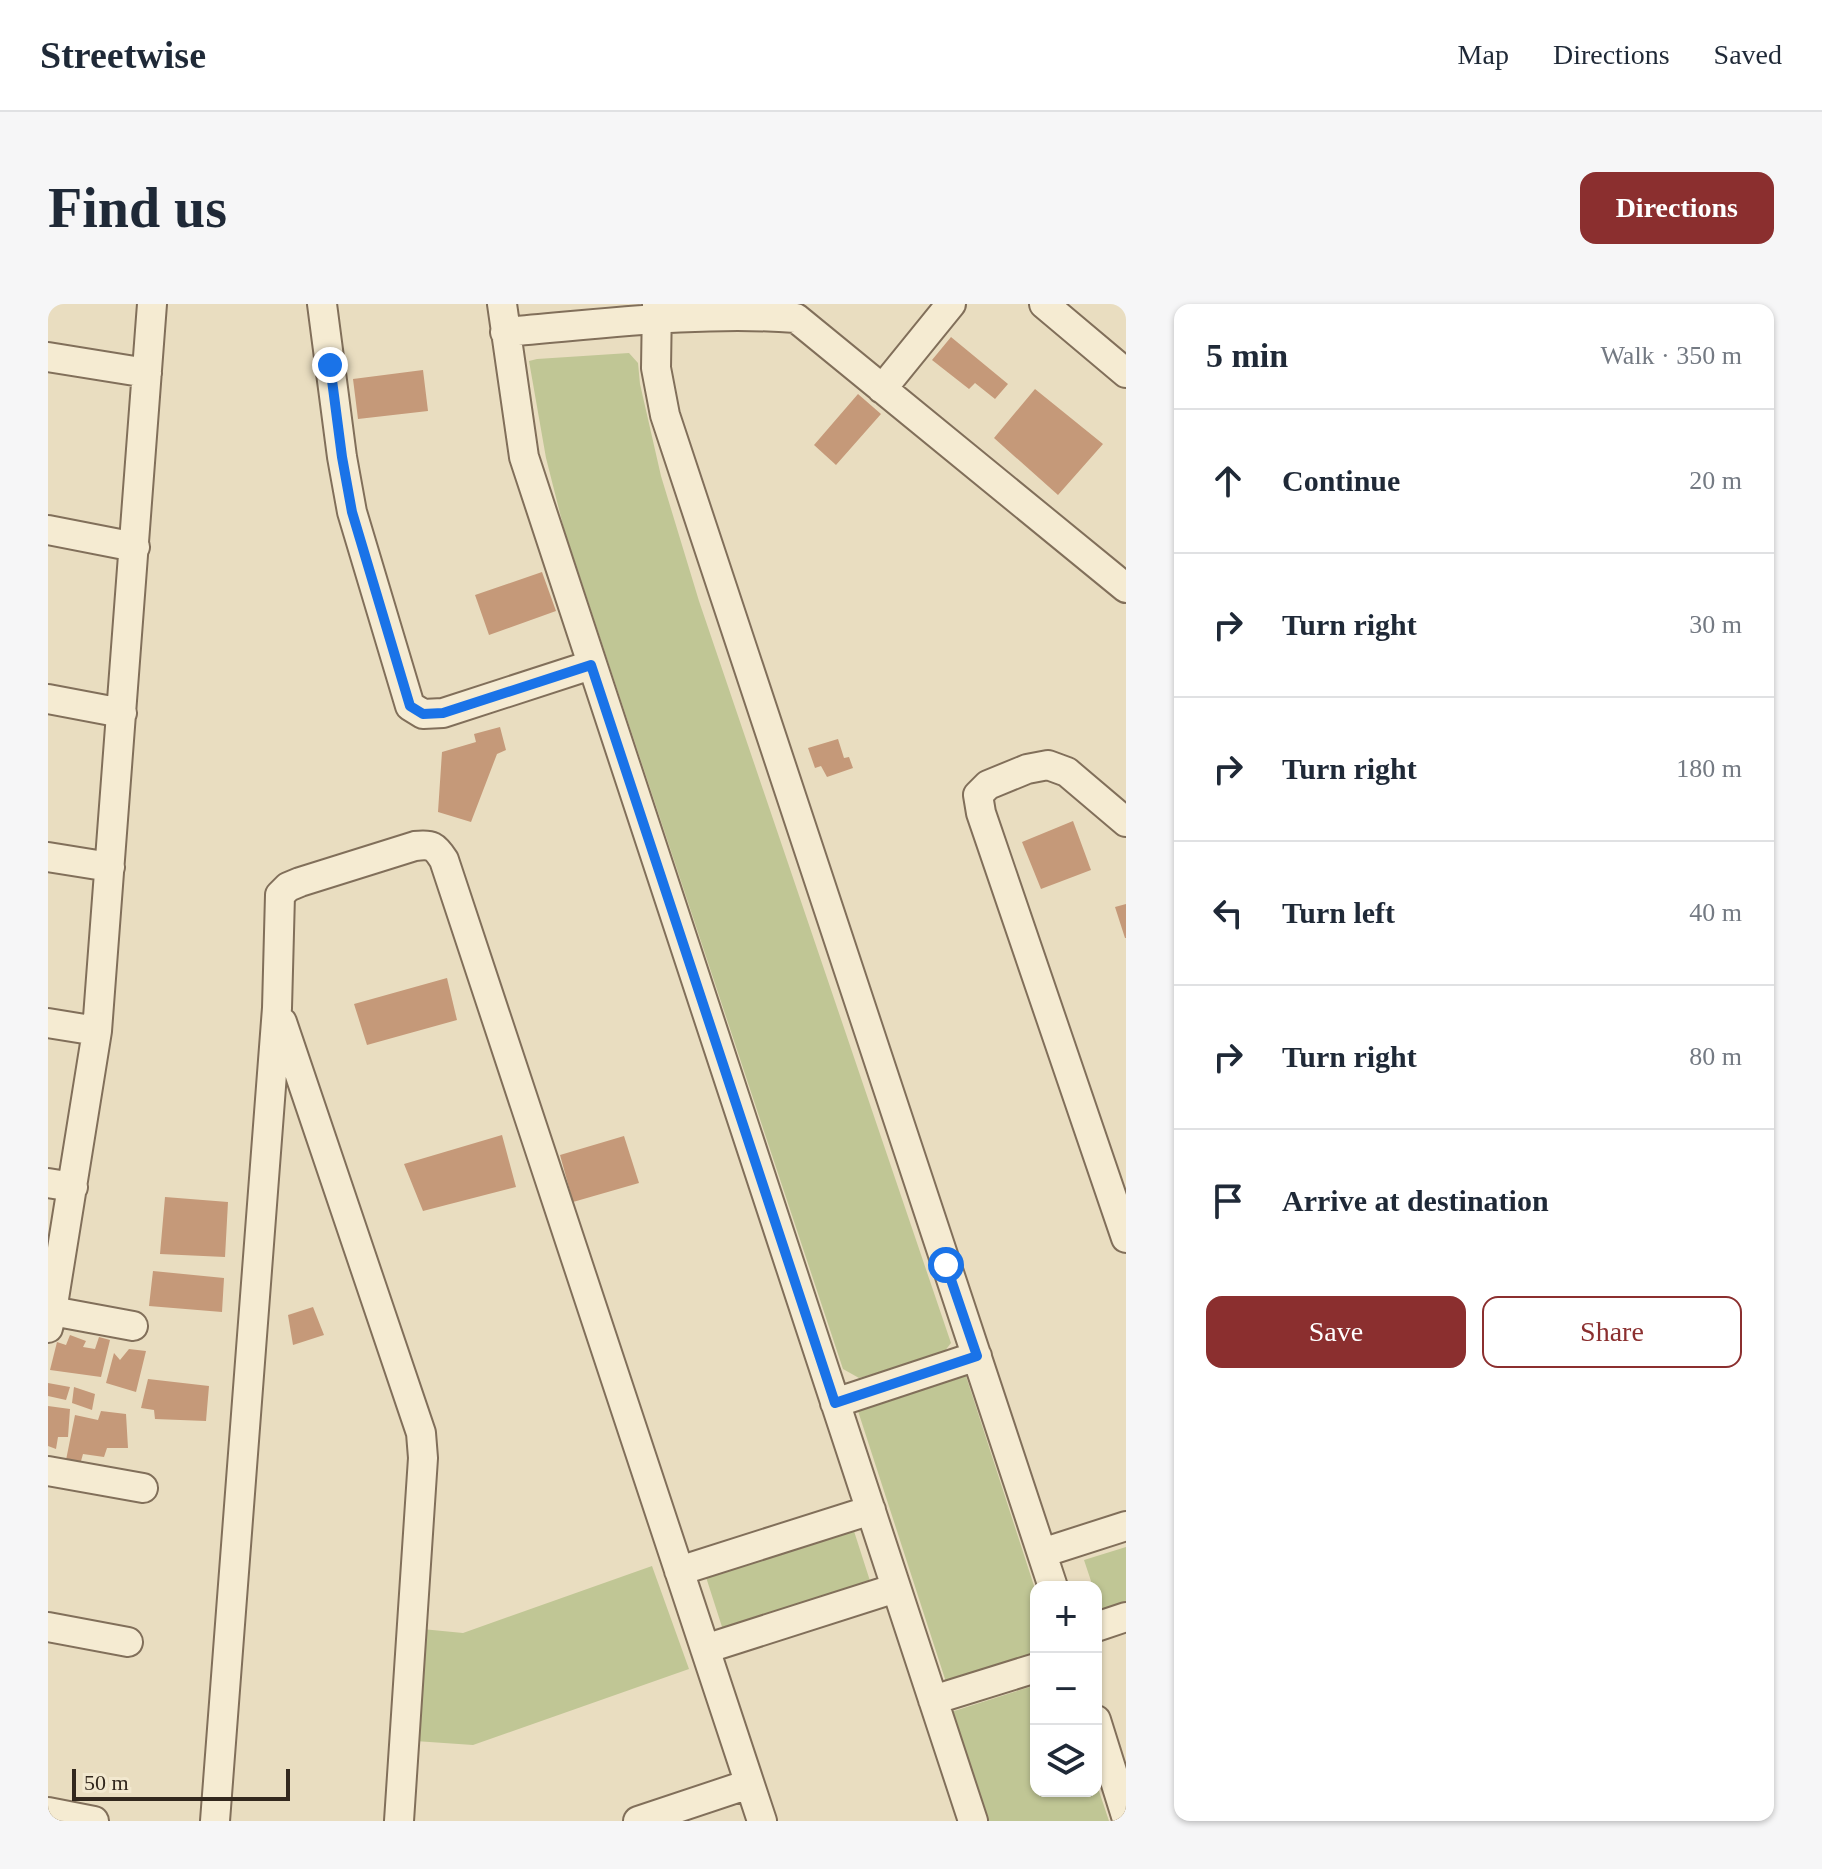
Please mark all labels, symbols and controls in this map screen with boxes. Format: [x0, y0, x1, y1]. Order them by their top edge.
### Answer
text: Streetwise [40, 34, 206, 76]
text: Map [1458, 39, 1509, 70]
text: Directions [1553, 39, 1670, 70]
text: Saved [1714, 39, 1782, 70]
button: Directions [1580, 172, 1774, 244]
text: Find us [48, 177, 227, 239]
text: 5 min [1206, 337, 1288, 374]
text: Walk · 350 m [1600, 341, 1742, 370]
route end [312, 347, 348, 383]
icon: ahead [1206, 459, 1250, 503]
text: Continue [1282, 464, 1400, 497]
text: 20 m [1689, 466, 1742, 495]
icon: right [1206, 603, 1250, 647]
text: Turn right [1282, 608, 1417, 641]
text: 30 m [1689, 610, 1742, 639]
icon: right [1206, 747, 1250, 791]
text: Turn right [1282, 752, 1417, 785]
text: 180 m [1676, 754, 1742, 783]
icon: left [1206, 891, 1250, 935]
text: Turn left [1282, 896, 1395, 929]
text: 40 m [1689, 898, 1742, 927]
icon: right [1206, 1035, 1250, 1079]
text: Turn right [1282, 1040, 1417, 1073]
text: 80 m [1689, 1042, 1742, 1071]
icon: arrive [1206, 1179, 1250, 1223]
text: Arrive at destination [1282, 1184, 1549, 1217]
route start [928, 1247, 964, 1283]
button: Save [1206, 1296, 1466, 1368]
button: Share [1482, 1296, 1742, 1368]
map controls [1030, 1581, 1102, 1797]
button: + [1030, 1581, 1102, 1653]
button: − [1030, 1653, 1102, 1725]
button: layers [1030, 1725, 1102, 1797]
scale bar [72, 1765, 290, 1801]
text: 50 m [84, 1770, 129, 1795]

